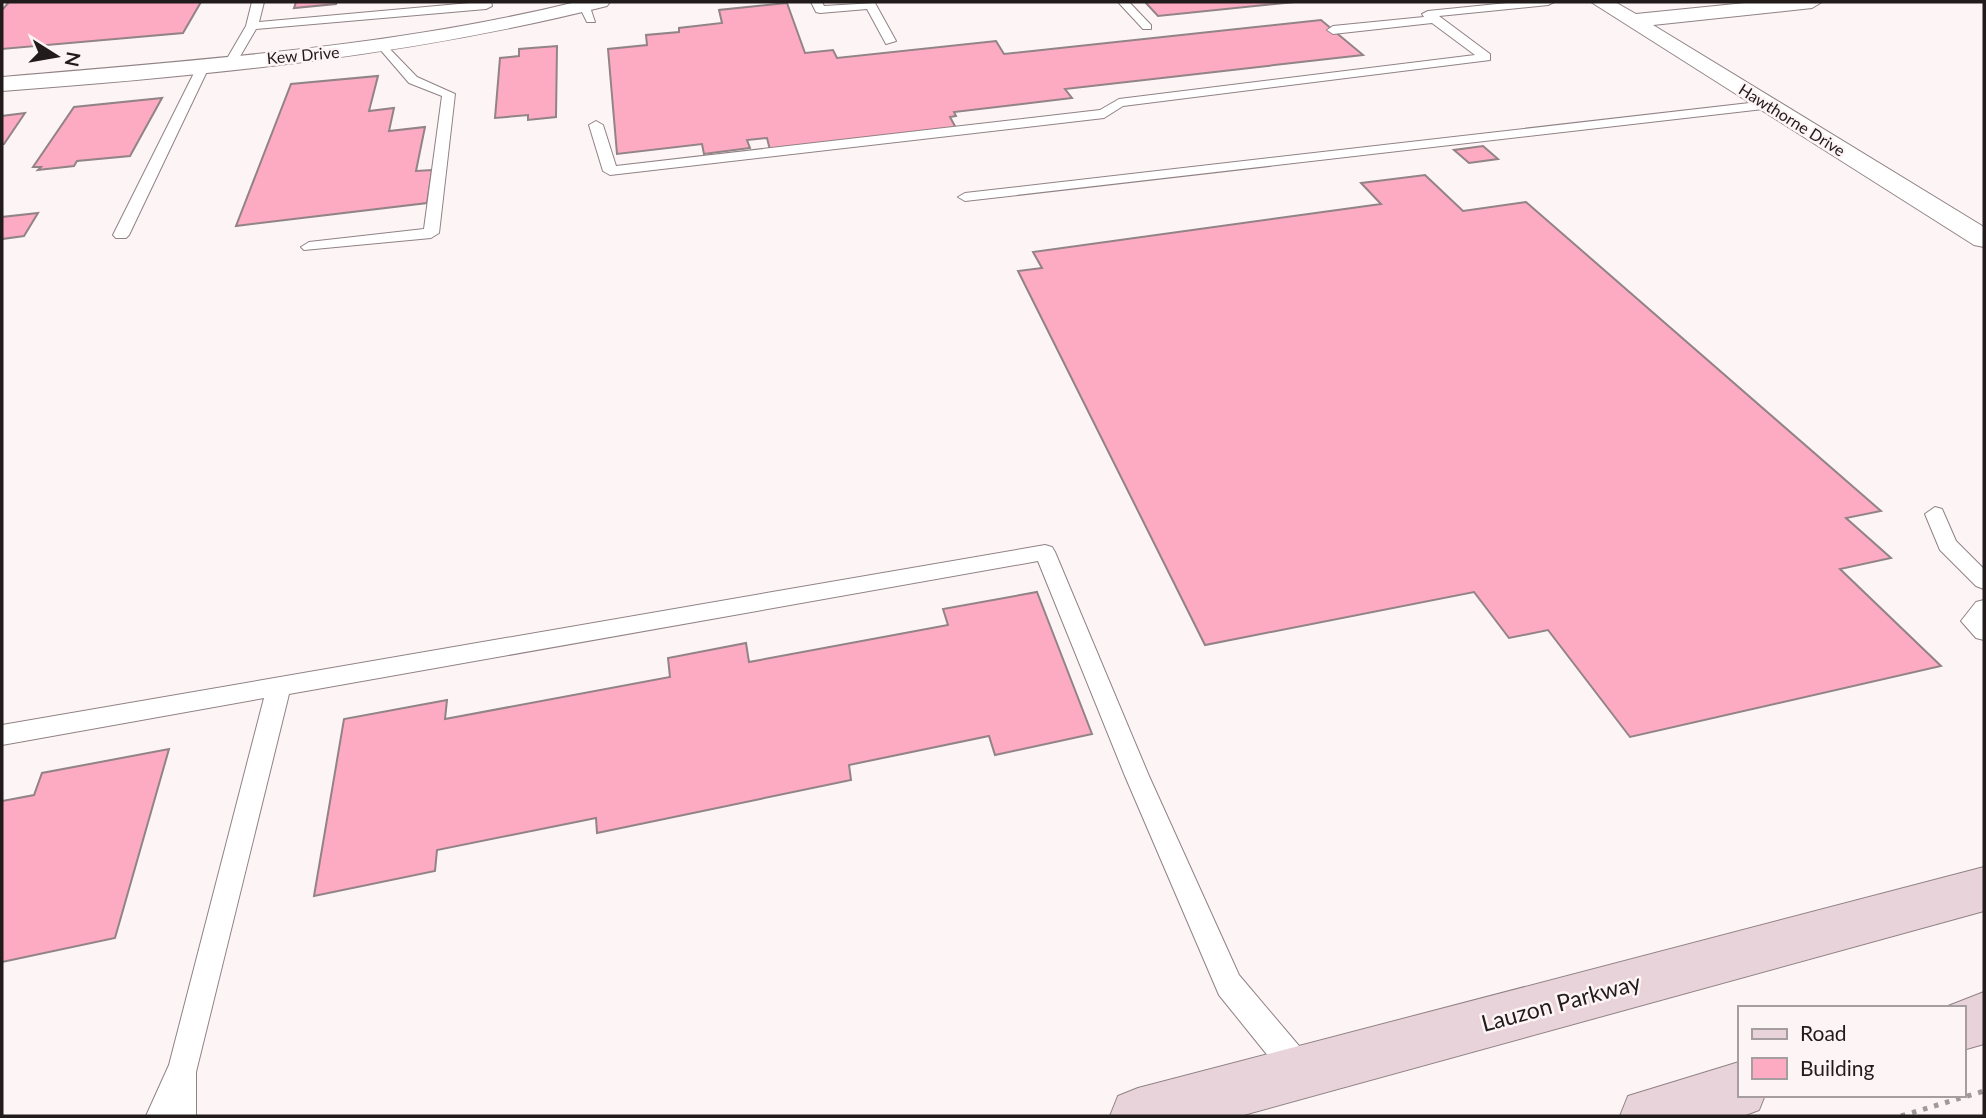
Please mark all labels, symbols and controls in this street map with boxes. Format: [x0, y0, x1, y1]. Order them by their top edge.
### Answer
north arrow [21, 21, 91, 91]
street label: Kew Drive [266, 42, 340, 67]
text: N [60, 50, 86, 69]
street label: Hawthorne Drive [1736, 79, 1849, 160]
street label: Lauzon Parkway [1478, 967, 1644, 1037]
legend [1738, 1006, 1965, 1097]
text: Road [1800, 1020, 1847, 1045]
text: Building [1800, 1055, 1875, 1080]

